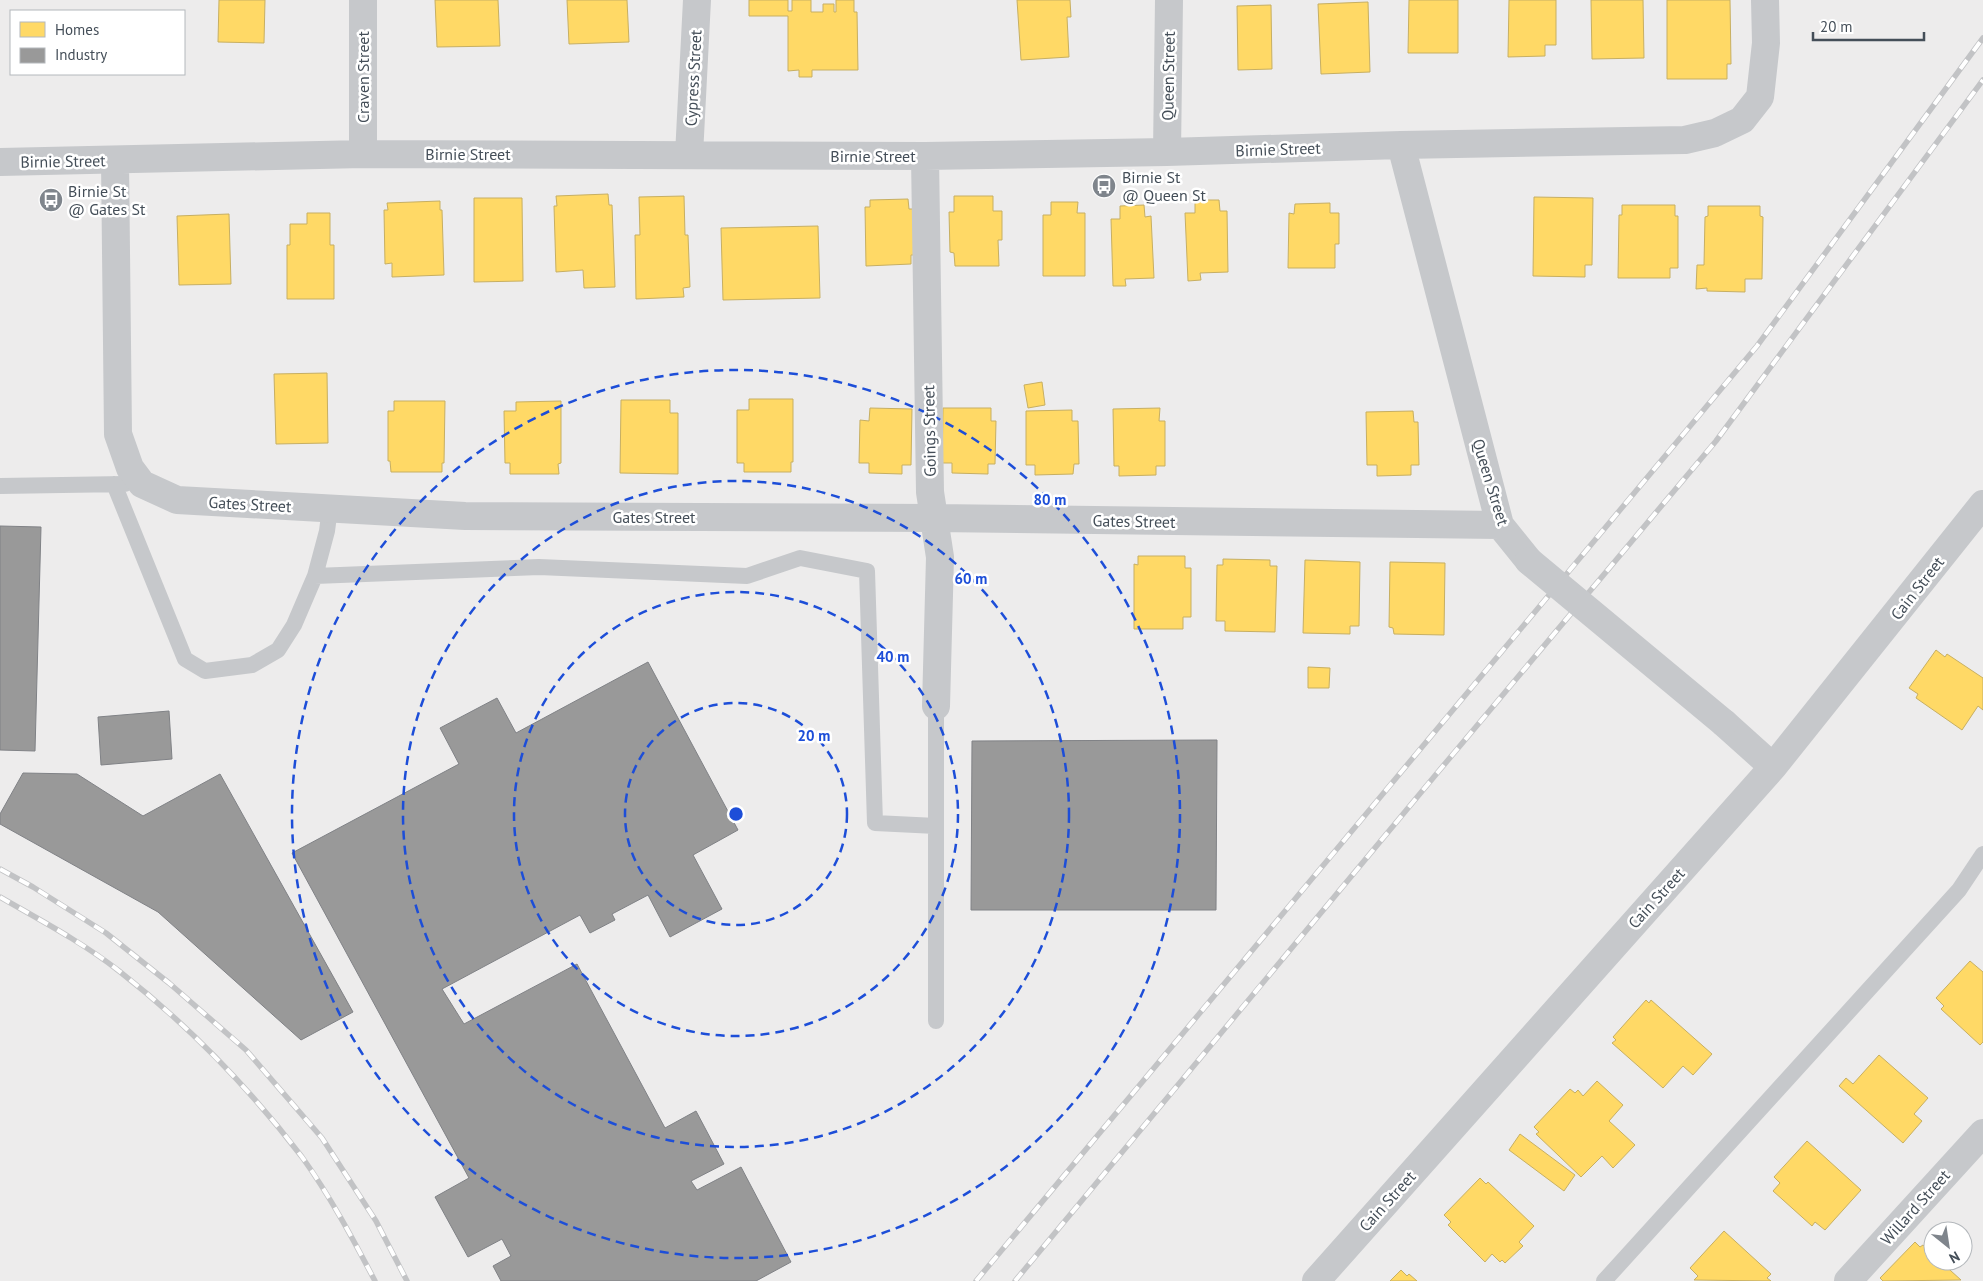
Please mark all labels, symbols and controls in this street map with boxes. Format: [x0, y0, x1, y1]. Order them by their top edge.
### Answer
legend [10, 10, 185, 75]
scale bar [1813, 10, 1924, 42]
text: 20 m [1820, 17, 1853, 36]
text: Homes [55, 20, 99, 39]
street label: Cypress Street [680, 29, 706, 127]
street label: Queen Street [1157, 30, 1179, 121]
street label: Craven Street [353, 31, 373, 123]
text: Industry [55, 45, 107, 64]
street label: Birnie Street [1235, 137, 1322, 160]
street label: Birnie Street [425, 144, 511, 164]
street label: Birnie Street [830, 146, 916, 166]
street label: Birnie Street [20, 150, 106, 172]
place label: Birnie St @ Queen St [1122, 167, 1206, 205]
bus stop icon: Birnie St @ Queen St [1091, 173, 1117, 199]
place label: Birnie St @ Gates St [68, 181, 146, 219]
bus stop icon: Birnie St @ Gates St [38, 187, 64, 213]
street label: Goings Street [918, 384, 940, 477]
street label: Queen Street [1468, 436, 1514, 528]
text: 80 m [1034, 490, 1066, 509]
street label: Gates Street [208, 492, 293, 516]
street label: Gates Street [613, 507, 696, 527]
street label: Gates Street [1092, 510, 1176, 532]
street label: Cain Street [1886, 552, 1948, 624]
text: 60 m [955, 569, 987, 588]
text: 40 m [877, 647, 909, 666]
text: 20 m [798, 726, 830, 745]
centre of rings [727, 805, 745, 823]
street label: Cain Street [1623, 863, 1689, 933]
street label: Willard Street [1876, 1165, 1954, 1249]
street label: Cain Street [1354, 1166, 1420, 1236]
north arrow [1923, 1221, 1973, 1271]
text: N [1946, 1247, 1963, 1267]

